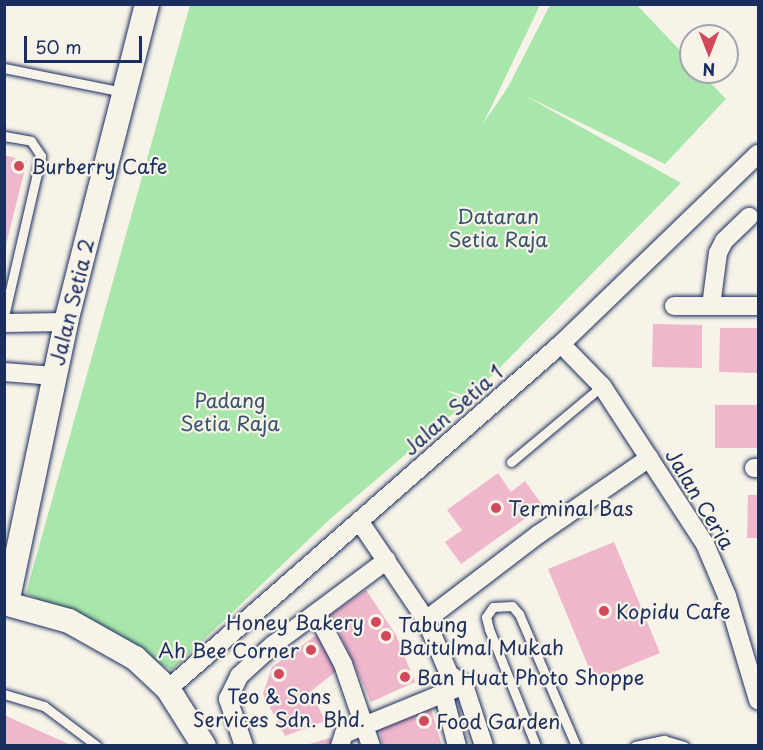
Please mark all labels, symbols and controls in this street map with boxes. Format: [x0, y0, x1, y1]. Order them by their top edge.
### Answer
scale bar [27, 24, 146, 62]
north arrow [679, 24, 739, 84]
text: 50 m [35, 33, 82, 60]
text: N [703, 58, 715, 82]
place label: Burberry Cafe [31, 154, 167, 178]
marker: Burberry Cafe [12, 159, 26, 173]
park label: Dataran Setia Raja [448, 204, 548, 251]
street label: Jalan Setia 2 [44, 235, 100, 369]
street label: Jalan Setia 1 [397, 359, 509, 461]
park label: Padang Setia Raja [180, 388, 280, 435]
street label: Jalan Ceria [661, 444, 739, 554]
place label: Terminal Bas [508, 496, 635, 520]
marker: Terminal Bas [489, 501, 503, 515]
place label: Kopidu Cafe [616, 599, 732, 623]
marker: Kopidu Cafe [597, 604, 611, 618]
place label: Honey Bakery [226, 610, 364, 634]
place label: Tabung Baitulmal Mukah [398, 612, 565, 659]
marker: Honey Bakery [369, 615, 383, 629]
marker: Tabung Baitulmal Mukah [379, 629, 393, 643]
place label: Ah Bee Corner [157, 638, 299, 662]
marker: Ah Bee Corner [304, 643, 318, 657]
place label: Ban Huat Photo Shoppe [417, 665, 646, 689]
marker: Teo & Sons Services Sdn. Bhd. [272, 667, 286, 681]
marker: Ban Huat Photo Shoppe [398, 670, 412, 684]
place label: Teo & Sons Services Sdn. Bhd. [192, 684, 366, 731]
place label: Food Garden [436, 709, 559, 733]
marker: Food Garden [417, 714, 431, 728]

